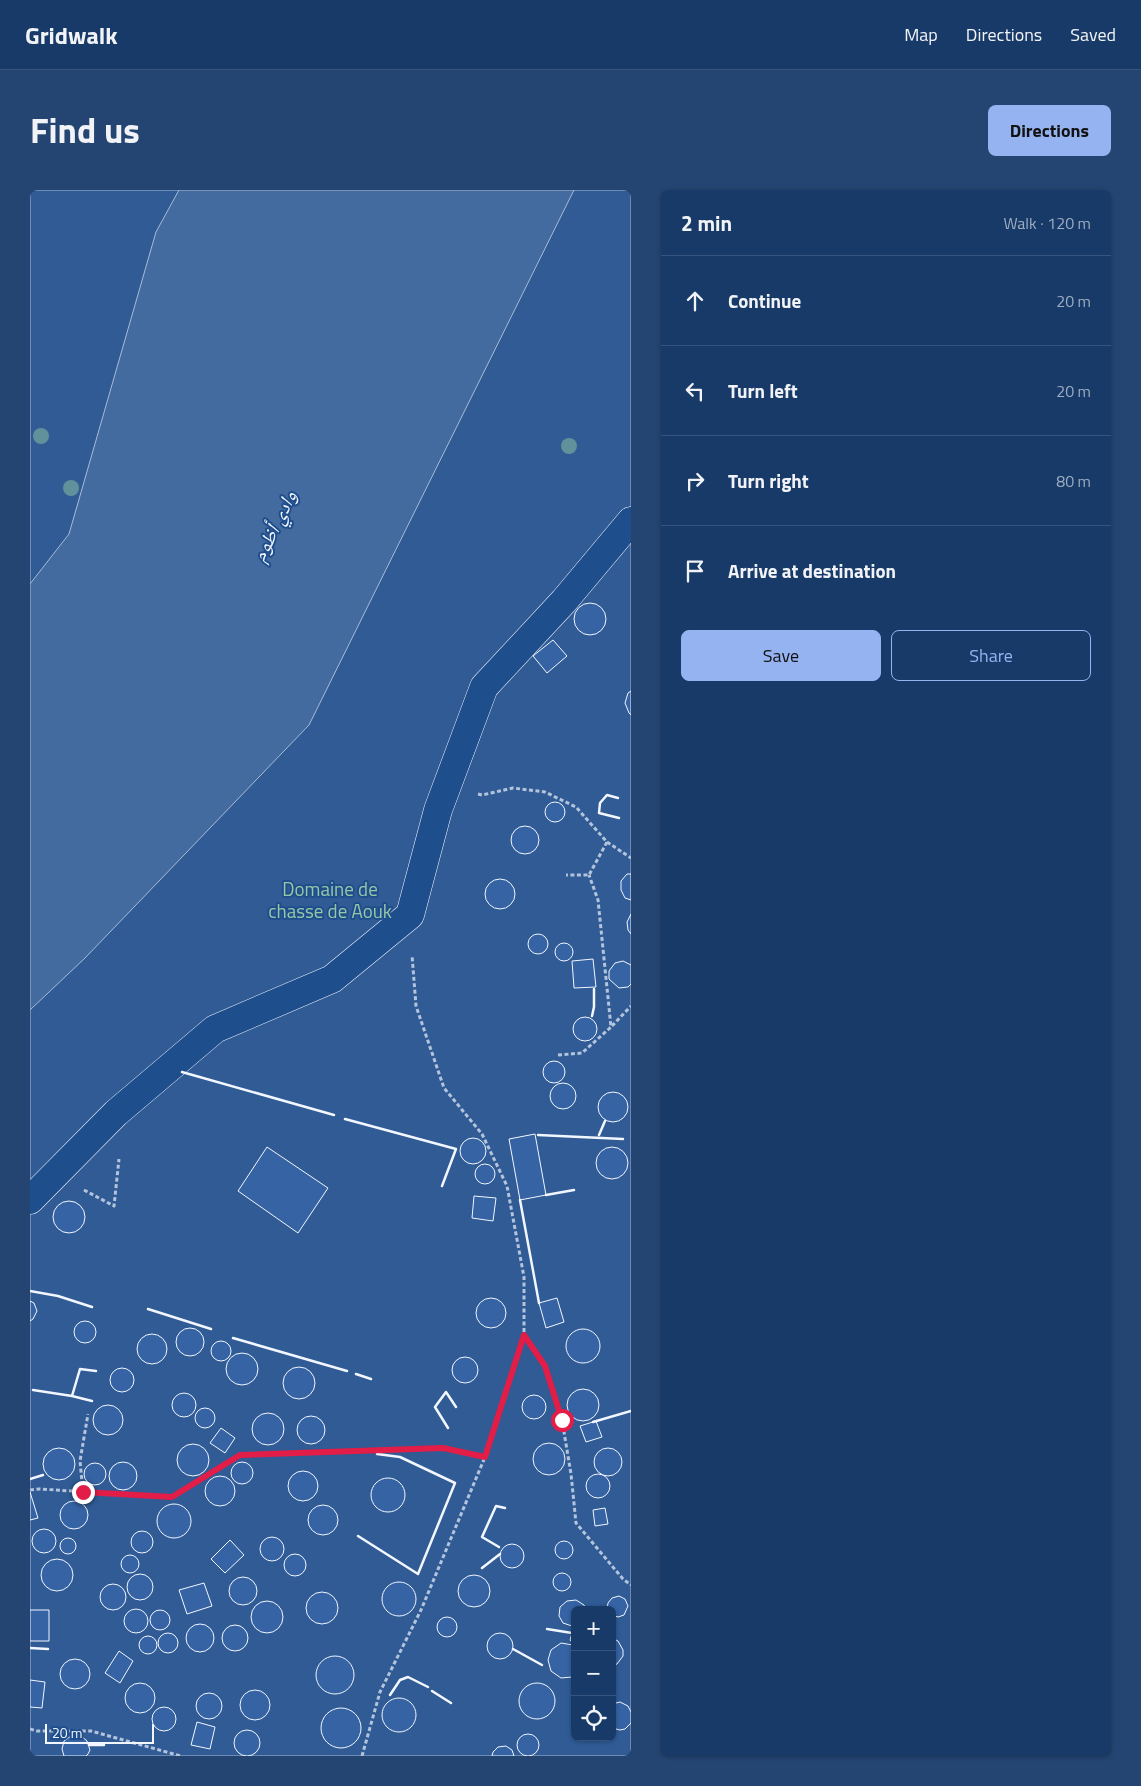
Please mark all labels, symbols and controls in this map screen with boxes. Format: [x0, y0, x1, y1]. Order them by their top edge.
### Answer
text: Gridwalk [25, 17, 118, 53]
text: Map [904, 21, 938, 48]
text: Directions [966, 21, 1042, 48]
text: Saved [1070, 21, 1116, 48]
text: Find us [30, 103, 140, 157]
button: Directions [988, 105, 1111, 156]
text: 2 min [681, 207, 732, 239]
text: Walk · 120 m [1003, 211, 1091, 235]
text: Continue [728, 286, 801, 315]
icon: ahead [681, 287, 709, 315]
text: 20 m [1056, 289, 1091, 313]
text: Turn left [728, 376, 798, 405]
icon: left [681, 377, 709, 405]
text: 20 m [1056, 379, 1091, 403]
text: Turn right [728, 466, 809, 495]
icon: right [681, 467, 709, 495]
text: 80 m [1056, 469, 1091, 493]
water label: وادي أظوم [243, 485, 305, 567]
text: Arrive at destination [728, 556, 896, 585]
icon: arrive [681, 557, 709, 585]
button: Save [681, 630, 881, 681]
button: Share [891, 630, 1091, 681]
park label: Domaine de chasse de Aouk [268, 874, 392, 925]
route start [551, 1409, 574, 1432]
route end [72, 1481, 95, 1504]
map controls [571, 1606, 616, 1741]
button: + [571, 1606, 616, 1651]
button: − [571, 1651, 616, 1696]
button: locate [571, 1696, 616, 1741]
scale bar [45, 1721, 154, 1744]
text: 20 m [52, 1722, 82, 1743]

